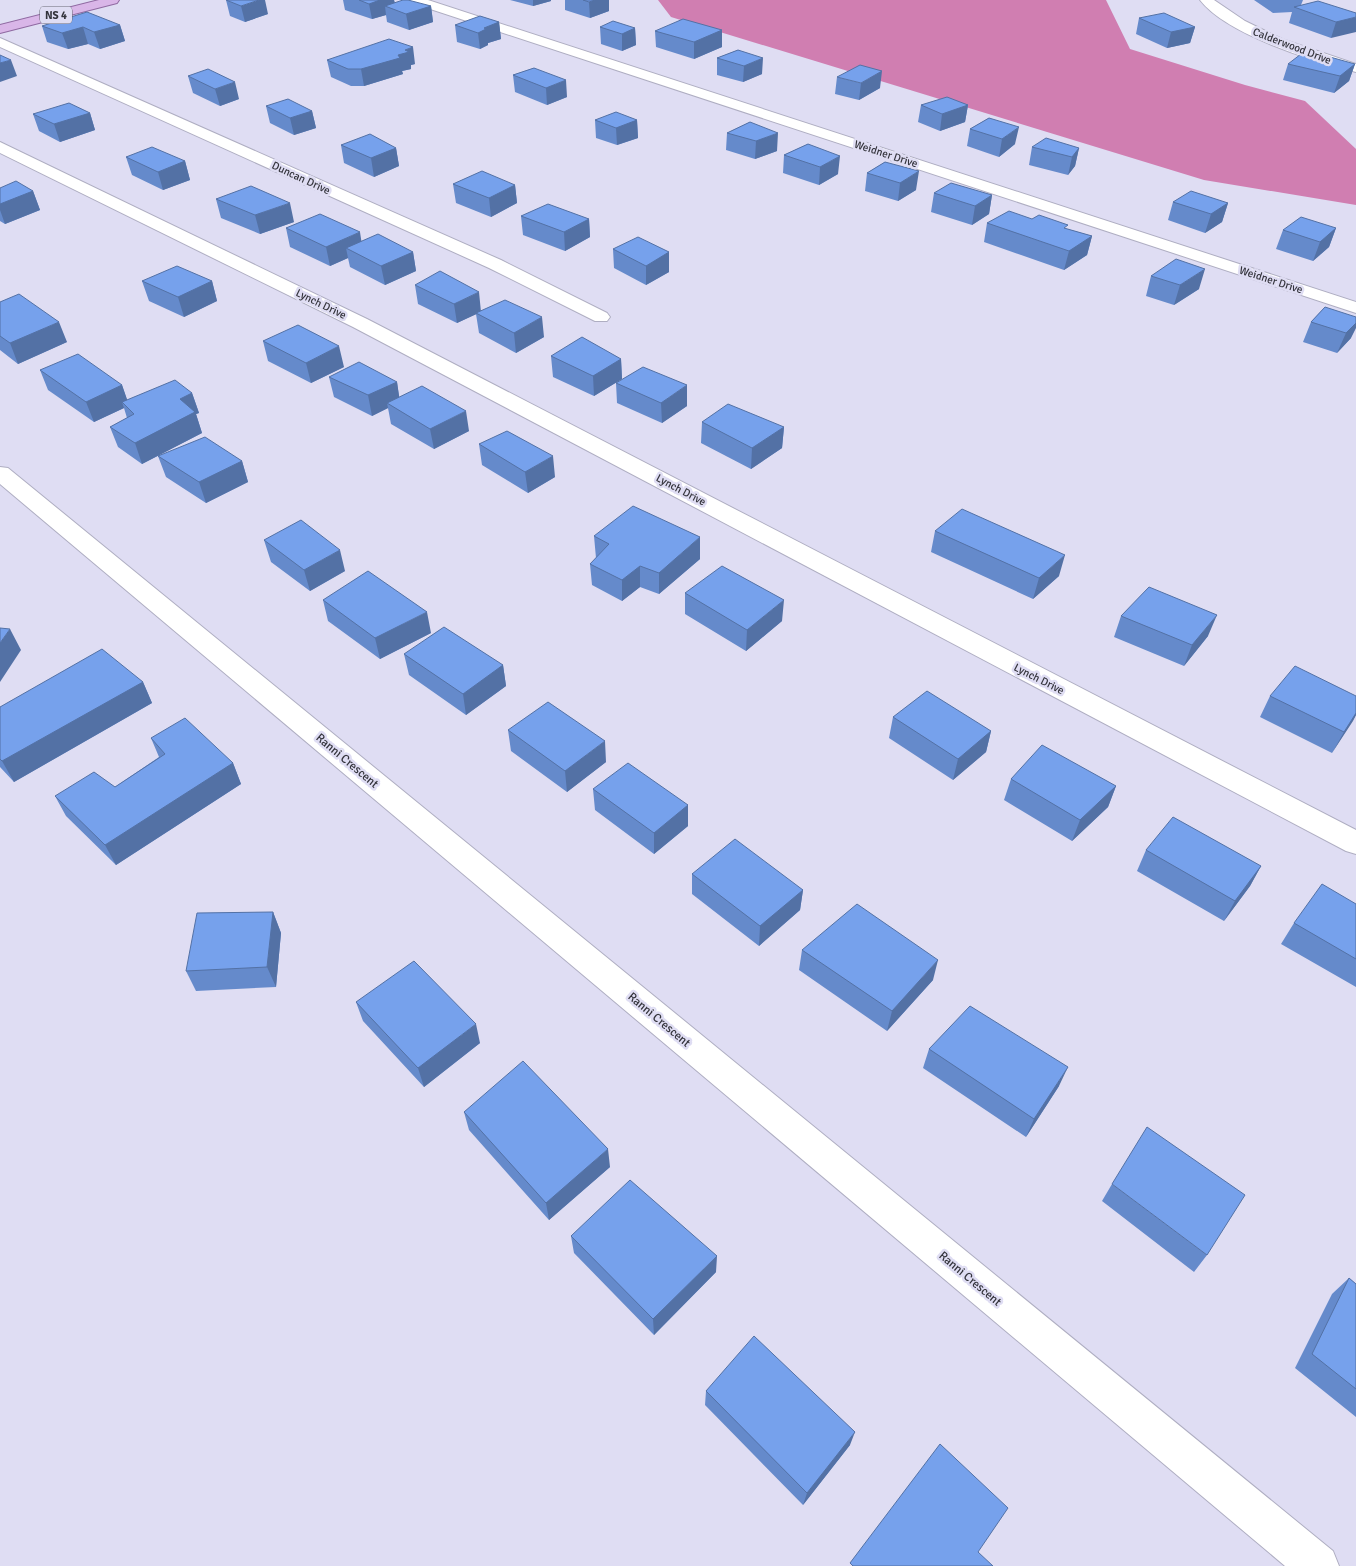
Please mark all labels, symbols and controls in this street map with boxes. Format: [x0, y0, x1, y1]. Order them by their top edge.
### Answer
road number: NS 4 [40, 6, 72, 24]
street label: Calderwood Drive [1251, 25, 1333, 67]
street label: Weidner Drive [853, 138, 919, 170]
street label: Duncan Drive [270, 159, 332, 197]
street label: Weidner Drive [1238, 264, 1304, 296]
street label: Lynch Drive [294, 286, 348, 322]
street label: Lynch Drive [654, 471, 708, 509]
street label: Lynch Drive [1012, 661, 1066, 697]
street label: Ranni Crescent [313, 730, 381, 792]
street label: Ranni Crescent [625, 989, 693, 1051]
street label: Ranni Crescent [936, 1248, 1004, 1310]

